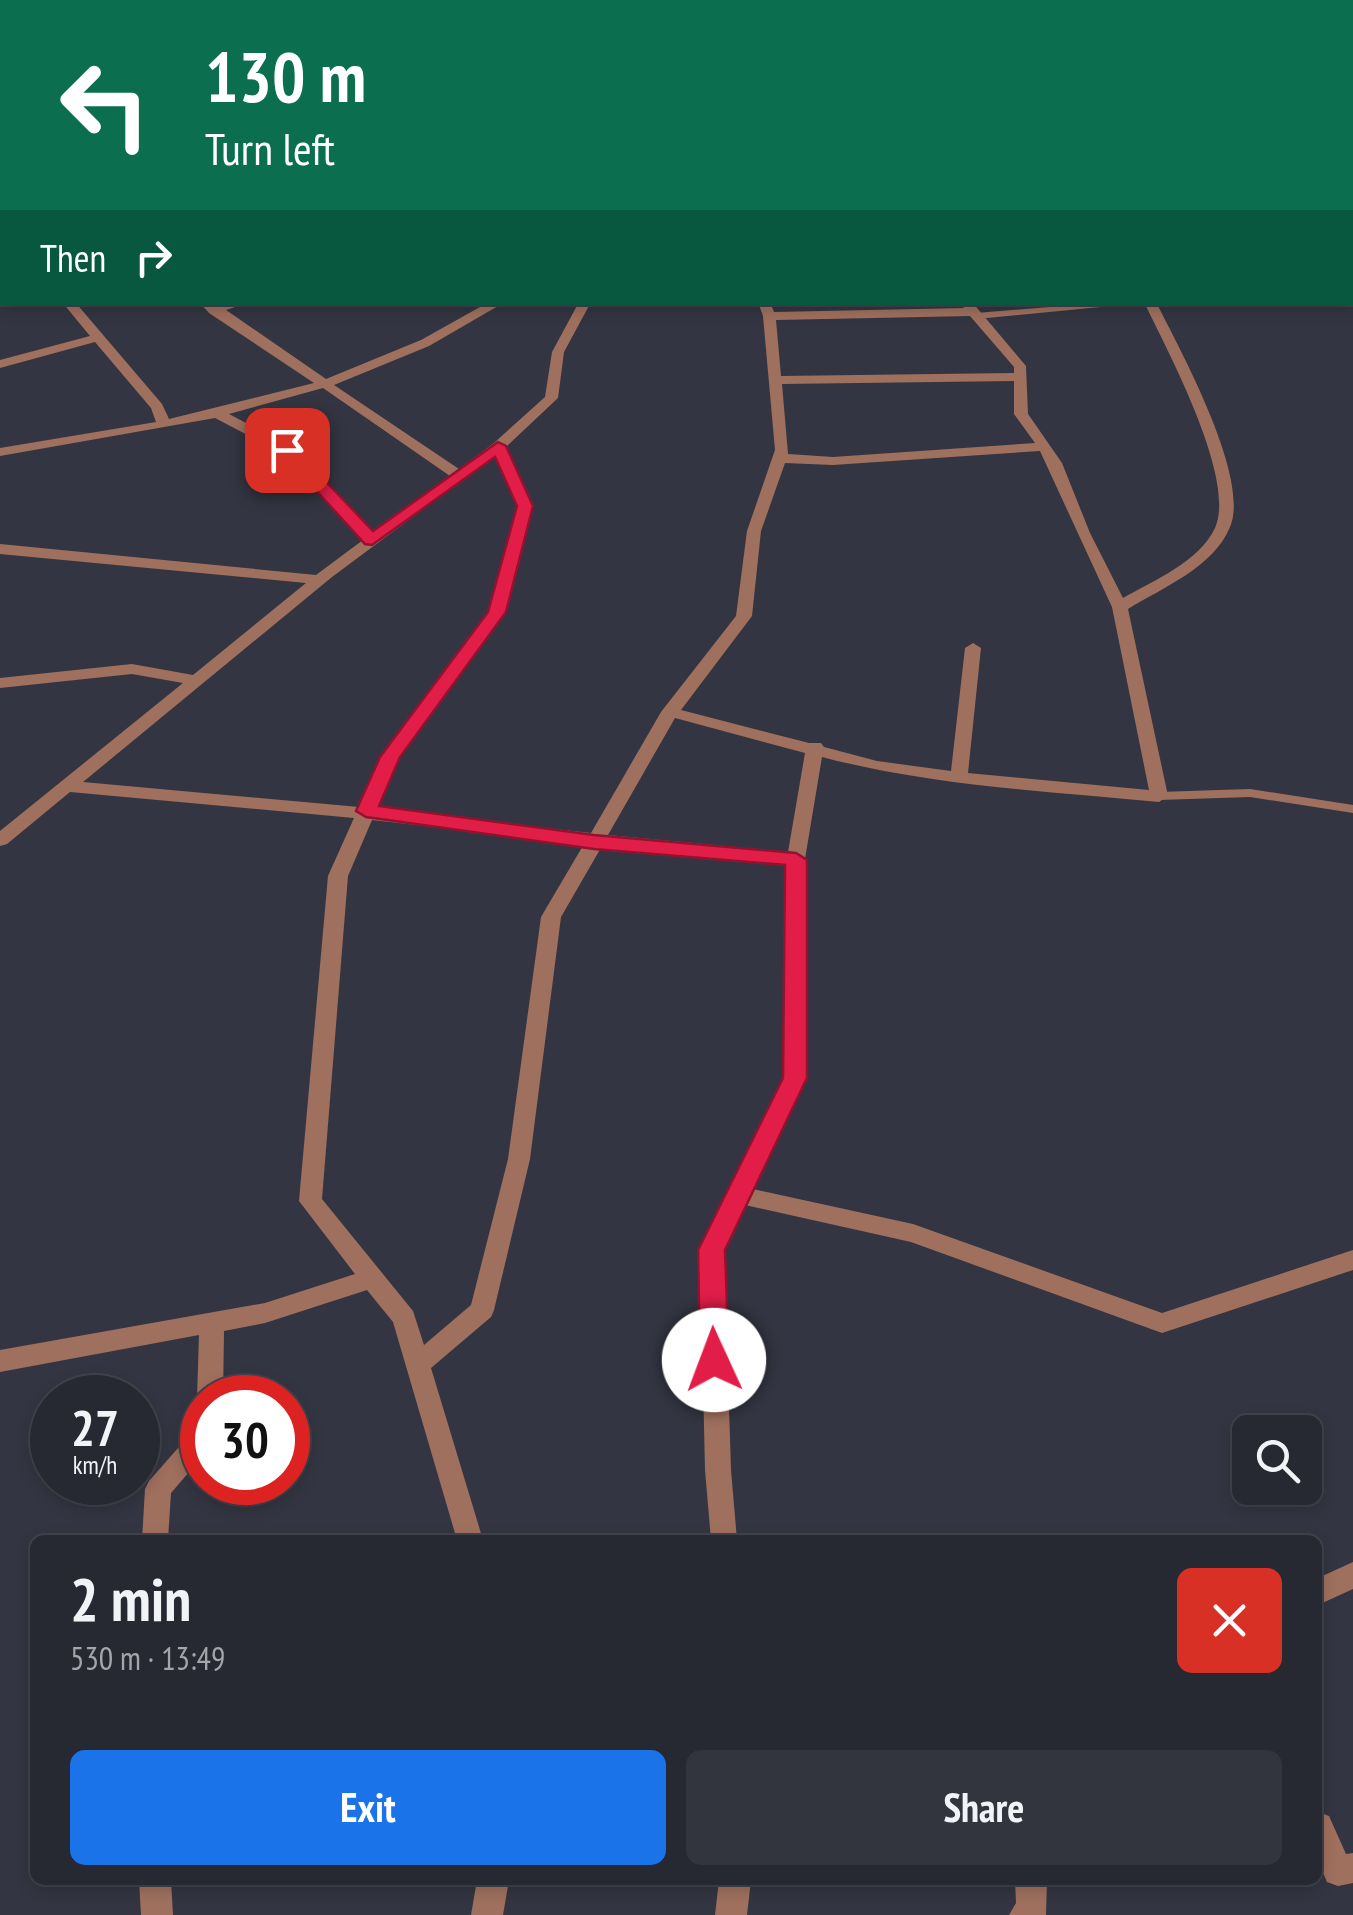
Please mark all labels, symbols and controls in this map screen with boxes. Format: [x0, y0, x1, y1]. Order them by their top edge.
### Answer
text: 130 m [205, 31, 366, 121]
icon: left [40, 40, 170, 170]
text: Turn left [205, 119, 335, 177]
icon: right [126, 230, 181, 285]
text: Then [40, 233, 106, 282]
pin [245, 408, 330, 493]
icon: arrive [260, 423, 315, 478]
position arrow [662, 1308, 766, 1412]
speed limit sign: 30 [180, 1375, 310, 1505]
text: 27 [71, 1395, 119, 1460]
map controls [1232, 1415, 1322, 1505]
button: search [1232, 1415, 1322, 1505]
text: km/h [73, 1449, 117, 1481]
text: 2 min [70, 1560, 191, 1638]
button: close [1177, 1568, 1282, 1673]
text: 530 m · 13:49 [70, 1637, 225, 1679]
button: Exit [70, 1750, 666, 1865]
button: Share [686, 1750, 1282, 1865]

